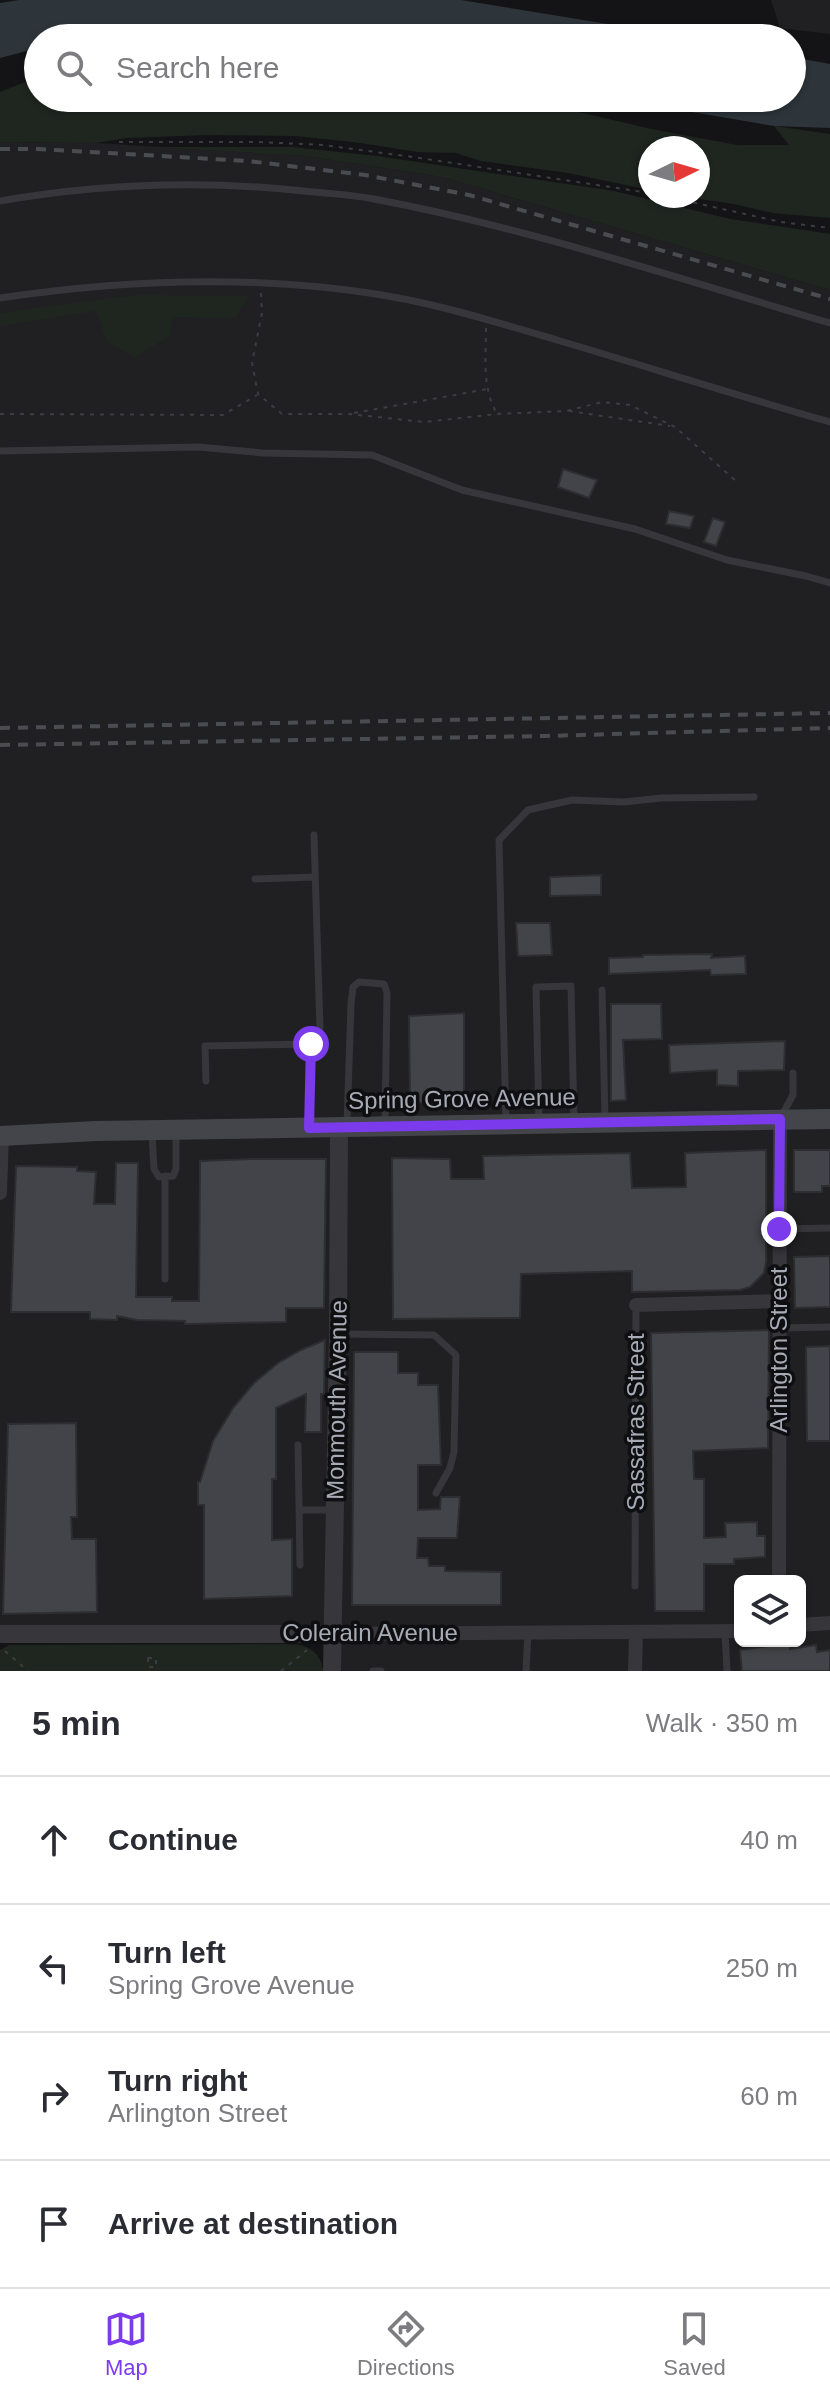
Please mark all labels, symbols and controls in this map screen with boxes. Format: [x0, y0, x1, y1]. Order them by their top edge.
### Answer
search box [24, 24, 806, 112]
icon: search [52, 46, 96, 90]
text: Search here [116, 51, 279, 84]
north arrow [638, 136, 710, 208]
route start [293, 1026, 329, 1062]
street label: Spring Grove Avenue [348, 1083, 576, 1114]
route end [761, 1211, 797, 1247]
street label: Arlington Street [765, 1267, 792, 1433]
street label: Monmouth Avenue [321, 1300, 352, 1500]
street label: Sassafras Street [622, 1333, 649, 1511]
map controls [734, 1575, 806, 1647]
button: layers [734, 1575, 806, 1647]
street label: Colerain Avenue [282, 1619, 458, 1646]
text: 5 min [32, 1704, 121, 1742]
text: Walk · 350 m [646, 1708, 798, 1738]
icon: ahead [32, 1818, 76, 1862]
text: Continue [108, 1823, 238, 1856]
text: 40 m [740, 1825, 798, 1855]
text: Turn left [108, 1936, 226, 1969]
icon: left [32, 1946, 76, 1990]
text: 250 m [726, 1953, 798, 1983]
text: Spring Grove Avenue [108, 1970, 355, 2000]
text: Turn right [108, 2064, 247, 2097]
icon: right [32, 2074, 76, 2118]
text: 60 m [740, 2081, 798, 2111]
text: Arlington Street [108, 2098, 287, 2128]
icon: arrive [32, 2202, 76, 2246]
text: Arrive at destination [108, 2207, 398, 2240]
tab: Map [104, 2307, 148, 2381]
tab: Directions [357, 2307, 455, 2381]
tab: Saved [663, 2307, 726, 2381]

